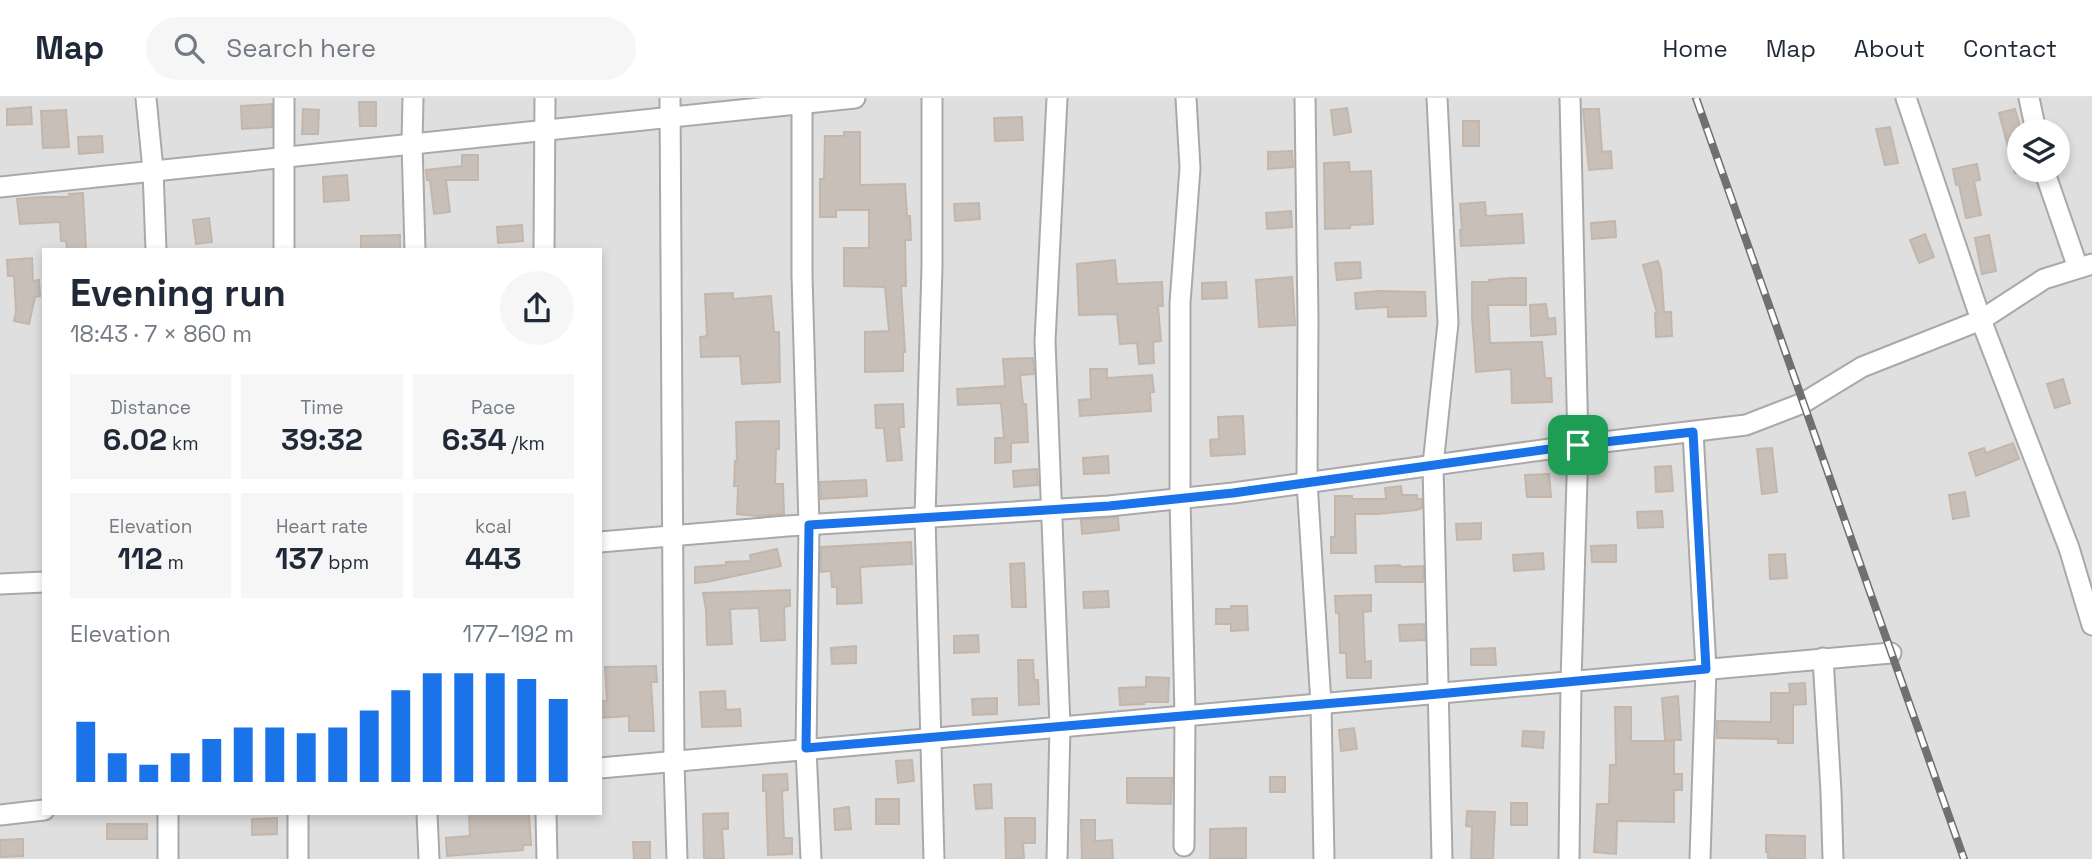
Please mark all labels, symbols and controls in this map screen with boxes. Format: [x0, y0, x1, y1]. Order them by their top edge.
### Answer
search box [146, 17, 636, 80]
text: Map [35, 27, 104, 69]
icon: search [170, 29, 208, 67]
text: Search here [226, 31, 376, 65]
text: Home [1662, 33, 1728, 64]
text: Map [1766, 33, 1816, 64]
text: About [1854, 33, 1925, 64]
text: Contact [1963, 33, 2057, 64]
map controls [2007, 119, 2070, 182]
button: layers [2007, 119, 2070, 182]
text: Evening run [70, 269, 286, 317]
button: share [500, 271, 574, 345]
text: 18:43 · 7 × 860 m [70, 319, 252, 349]
text: Distance [110, 395, 191, 420]
text: Time [300, 395, 344, 420]
text: Pace [471, 395, 516, 420]
pin [1548, 415, 1608, 475]
text: 6.02 [103, 420, 167, 459]
text: 39:32 [281, 420, 363, 459]
text: 6:34 [442, 420, 506, 459]
icon: arrive [1559, 426, 1597, 464]
text: km [167, 431, 199, 456]
text: /km [506, 431, 545, 456]
text: Elevation [109, 514, 192, 539]
text: Heart rate [276, 514, 368, 539]
text: kcal [475, 514, 512, 539]
text: 112 [118, 539, 163, 578]
text: 137 [275, 539, 323, 578]
text: 443 [465, 539, 522, 578]
text: m [163, 550, 184, 575]
text: bpm [323, 550, 369, 575]
text: Elevation [70, 619, 171, 649]
text: 177–192 m [463, 619, 574, 649]

